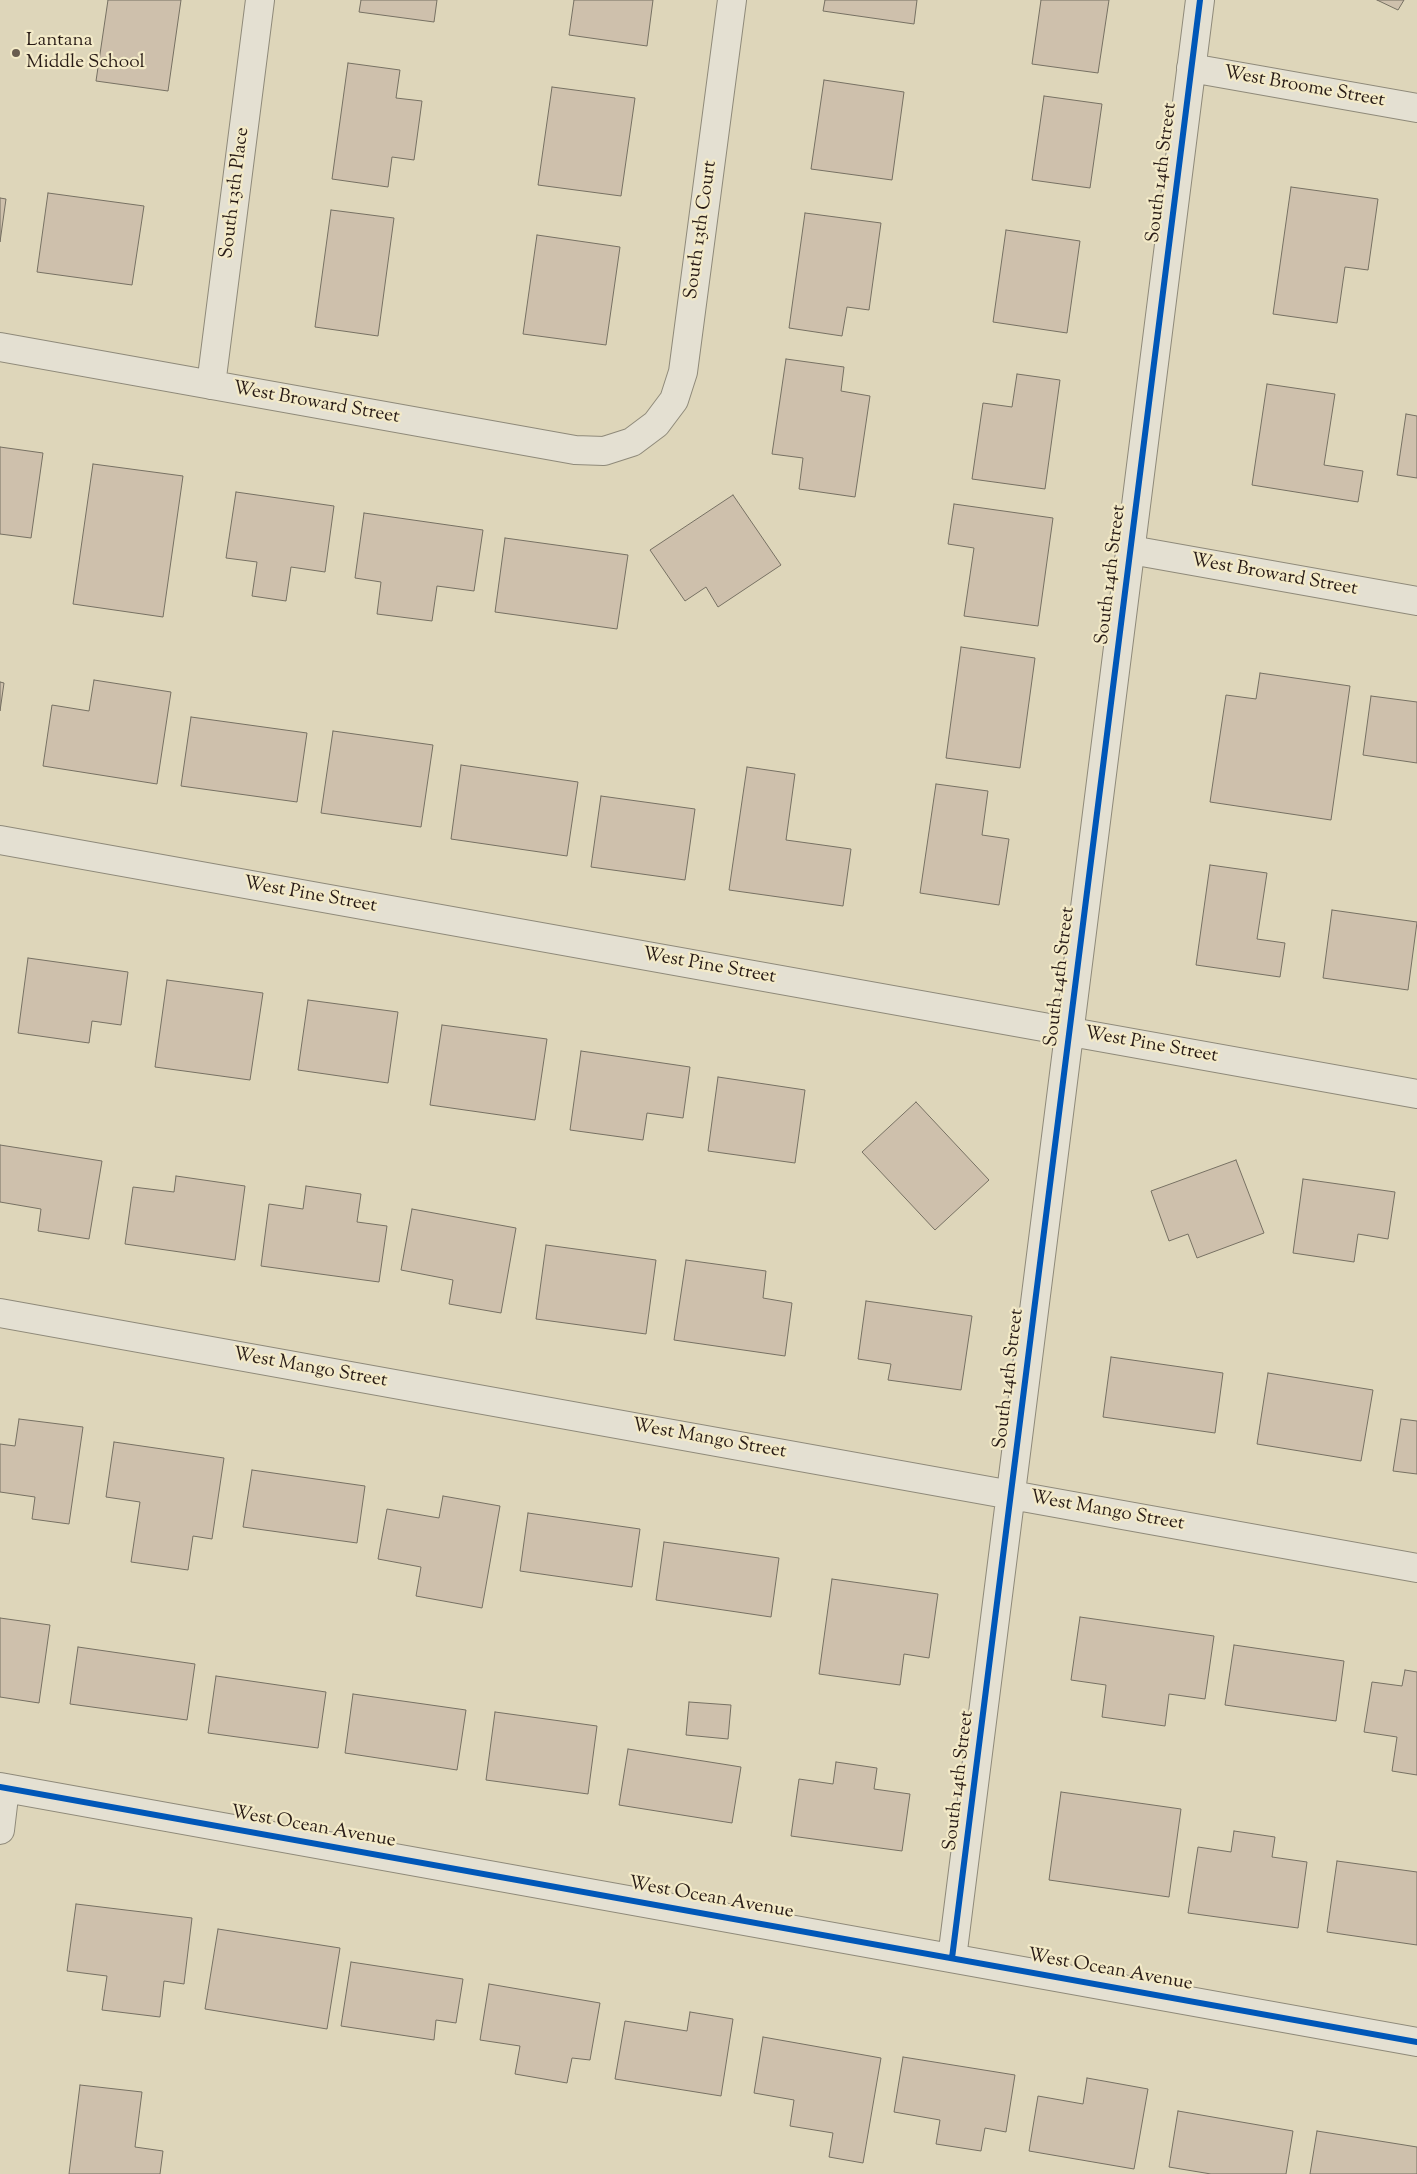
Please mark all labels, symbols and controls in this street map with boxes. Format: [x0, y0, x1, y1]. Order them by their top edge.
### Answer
place label: Lantana Middle School [26, 31, 145, 75]
marker: Lantana Middle School [10, 47, 22, 59]
street label: West Broome Street [1222, 63, 1386, 113]
street label: South 14th Street [1143, 102, 1183, 244]
street label: South 13th Place [217, 126, 255, 260]
street label: South 13th Court [681, 159, 723, 301]
street label: West Broward Street [231, 378, 401, 430]
street label: South 14th Street [1092, 504, 1132, 646]
street label: West Broward Street [1189, 550, 1359, 602]
street label: West Pine Street [242, 873, 378, 919]
street label: South 14th Street [1041, 906, 1081, 1048]
street label: West Pine Street [641, 944, 777, 990]
street label: West Pine Street [1083, 1023, 1219, 1069]
street label: South 14th Street [990, 1308, 1030, 1450]
street label: West Mango Street [231, 1344, 389, 1394]
street label: West Mango Street [630, 1415, 788, 1465]
street label: West Mango Street [1028, 1487, 1186, 1537]
street label: South 14th Street [940, 1710, 980, 1852]
street label: West Ocean Avenue [229, 1802, 397, 1854]
street label: West Ocean Avenue [627, 1873, 795, 1925]
street label: West Ocean Avenue [1026, 1945, 1194, 1997]

